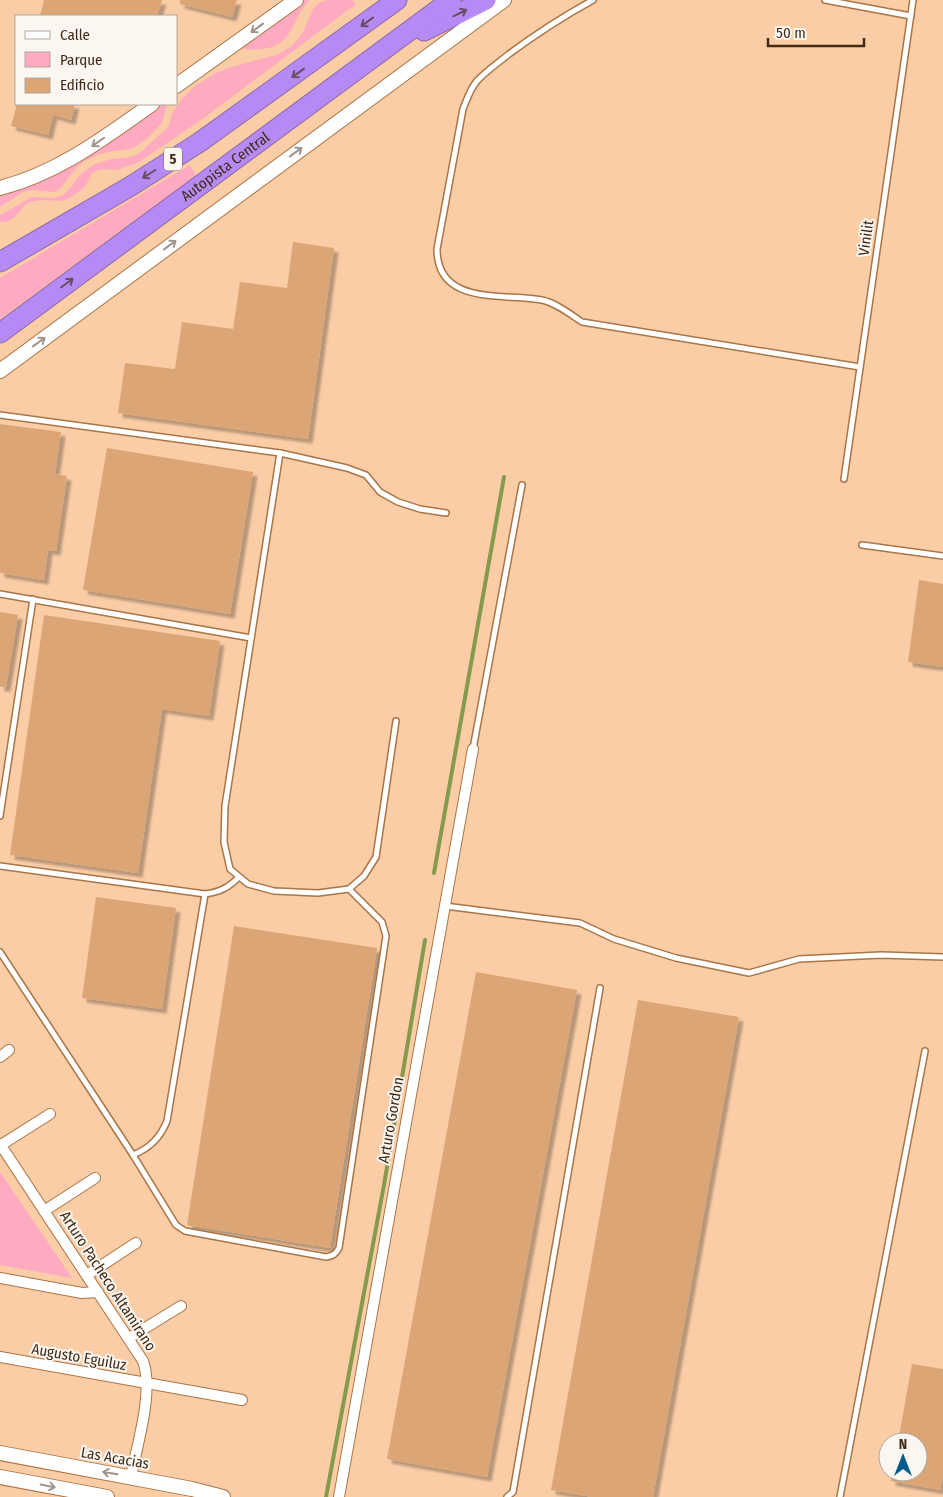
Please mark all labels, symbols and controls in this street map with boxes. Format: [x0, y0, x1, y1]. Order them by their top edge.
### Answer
one-way arrow [452, 8, 467, 17]
legend [15, 15, 178, 105]
scale bar [768, 15, 864, 47]
one-way arrow [360, 17, 374, 27]
one-way arrow [251, 23, 264, 34]
text: 50 m [776, 24, 806, 42]
text: Calle [60, 26, 90, 44]
text: Parque [60, 51, 103, 69]
one-way arrow [292, 67, 305, 78]
text: Edificio [60, 76, 105, 94]
street label: Autopista Central [177, 128, 273, 205]
one-way arrow [91, 137, 105, 147]
one-way arrow [289, 147, 302, 158]
road number: 5 [164, 148, 182, 170]
one-way arrow [143, 170, 157, 180]
street label: Vinilit [855, 219, 877, 257]
one-way arrow [163, 240, 176, 251]
one-way arrow [60, 278, 74, 288]
one-way arrow [32, 337, 46, 347]
street label: Arturo Gordon [375, 1075, 407, 1165]
street label: Arturo Pacheco Altamirano [56, 1208, 160, 1354]
street label: Augusto Eguiluz [30, 1340, 128, 1374]
north arrow [878, 1432, 928, 1482]
text: N [899, 1436, 907, 1453]
street label: Las Acacias [79, 1443, 151, 1473]
one-way arrow [102, 1468, 118, 1478]
one-way arrow [39, 1482, 55, 1491]

